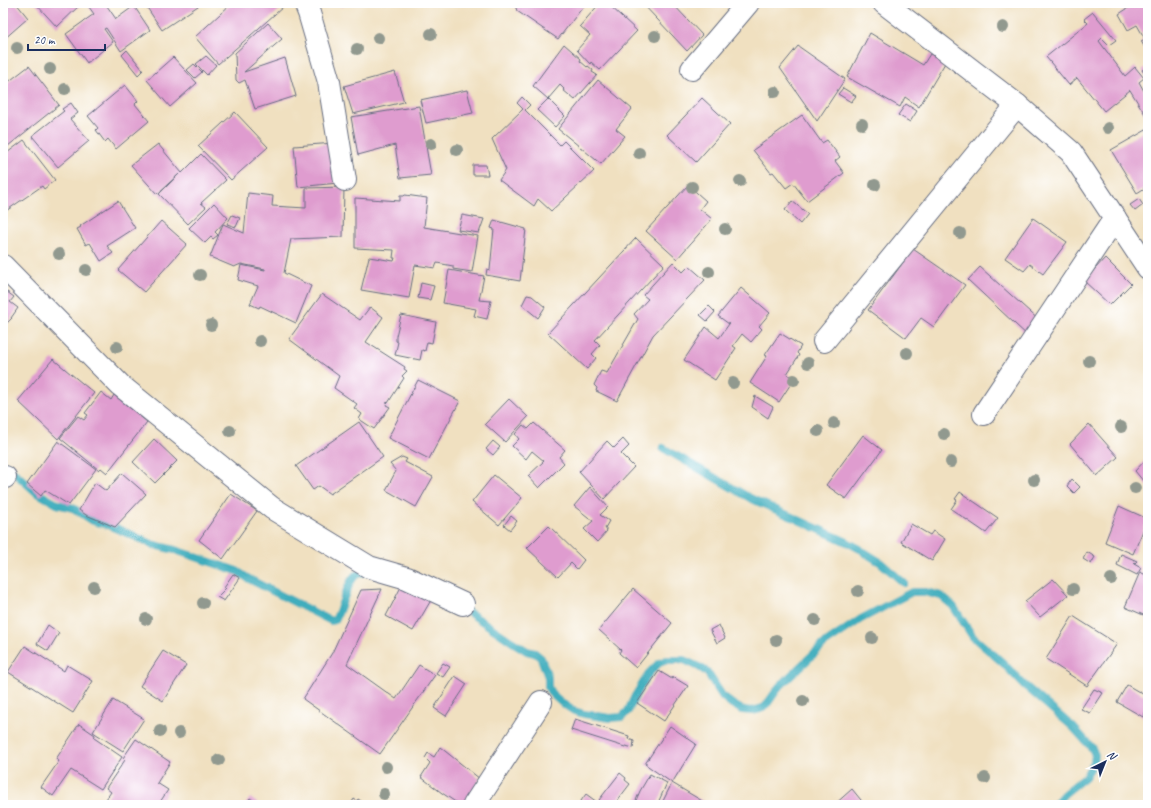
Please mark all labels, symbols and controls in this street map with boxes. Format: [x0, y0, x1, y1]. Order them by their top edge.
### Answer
scale bar [28, 26, 105, 52]
text: 20 m [34, 32, 56, 48]
north arrow [1085, 742, 1125, 782]
text: N [1105, 747, 1121, 764]

